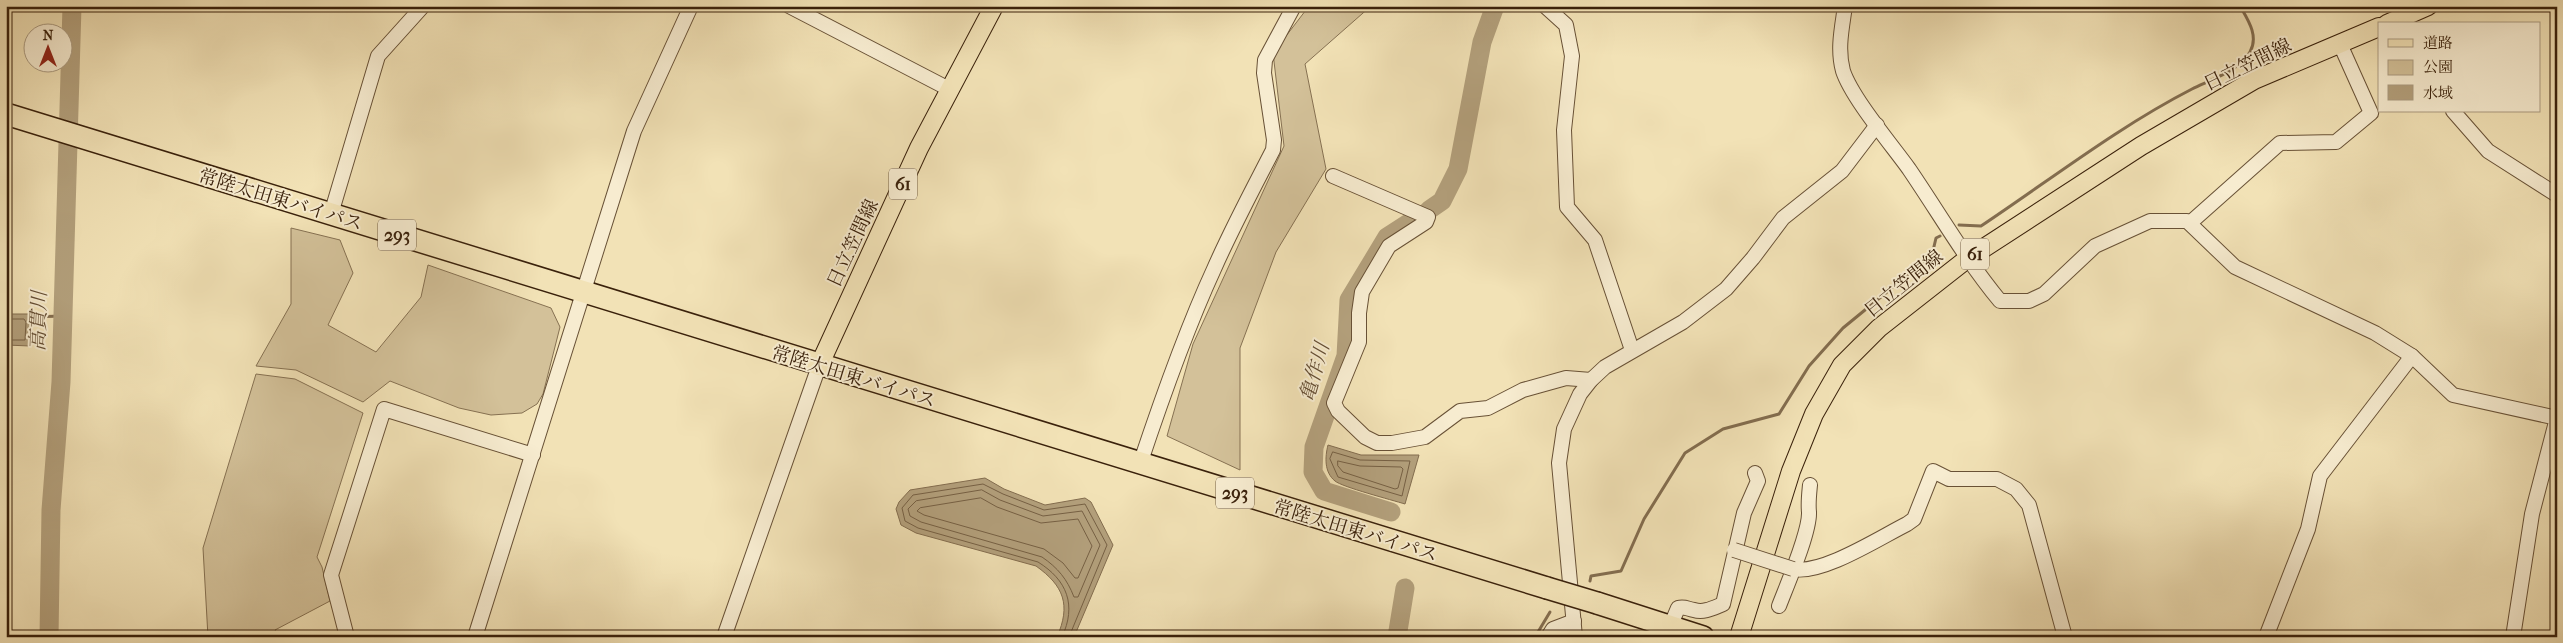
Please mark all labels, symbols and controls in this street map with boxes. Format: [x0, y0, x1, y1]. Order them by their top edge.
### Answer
north arrow [22, 22, 72, 72]
legend [2378, 22, 2540, 112]
text: N [43, 27, 54, 44]
street label: 日立笠間線 [2200, 34, 2295, 96]
text: 道路 [2423, 34, 2453, 52]
text: 公園 [2423, 58, 2453, 76]
text: 水域 [2423, 84, 2453, 102]
street label: 常陸太田東バイパス [196, 164, 366, 235]
road number: 61 [889, 168, 917, 200]
street label: 日立笠間線 [823, 196, 883, 291]
road number: 293 [378, 220, 416, 250]
road number: 61 [1961, 238, 1989, 270]
street label: 日立笠間線 [1860, 245, 1947, 322]
water label: 高貫川 [26, 289, 51, 351]
water label: 亀作川 [1295, 338, 1334, 404]
street label: 常陸太田東バイパス [769, 341, 939, 412]
road number: 293 [1216, 478, 1254, 508]
street label: 常陸太田東バイパス [1271, 495, 1441, 566]

